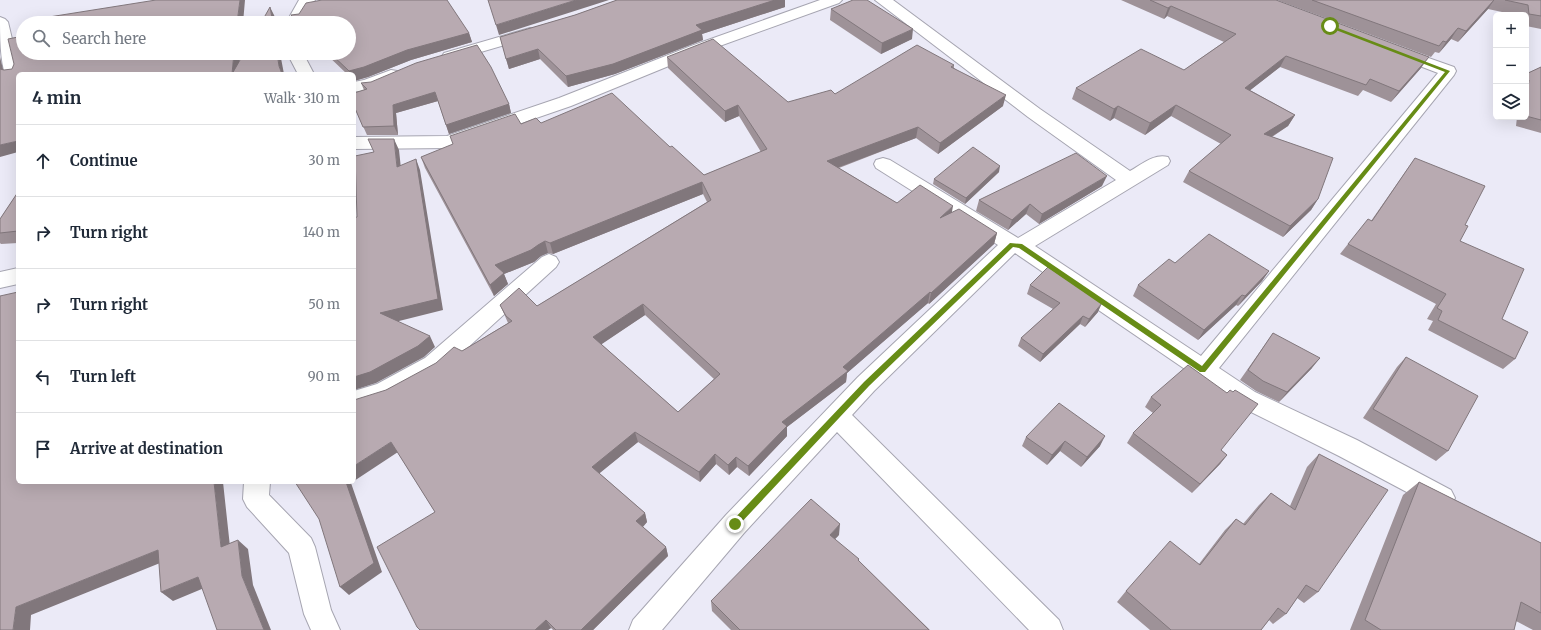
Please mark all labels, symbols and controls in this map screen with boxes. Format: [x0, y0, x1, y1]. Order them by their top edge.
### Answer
map controls [1493, 12, 1529, 120]
button: + [1493, 12, 1529, 48]
search box [16, 16, 356, 60]
route start [1321, 17, 1339, 35]
icon: search [30, 27, 52, 49]
text: Search here [62, 29, 146, 48]
button: − [1493, 48, 1529, 84]
button: layers [1493, 84, 1529, 120]
text: 4 min [32, 87, 81, 109]
text: Walk · 310 m [264, 90, 340, 107]
icon: ahead [32, 150, 54, 172]
text: Continue [70, 151, 138, 170]
text: 30 m [308, 152, 340, 169]
icon: right [32, 222, 54, 244]
text: Turn right [70, 223, 148, 242]
text: 140 m [303, 224, 340, 241]
icon: right [32, 294, 54, 316]
text: Turn right [70, 295, 148, 314]
text: 50 m [308, 296, 340, 313]
icon: left [32, 366, 54, 388]
text: Turn left [70, 367, 136, 386]
text: 90 m [308, 368, 340, 385]
icon: arrive [32, 438, 54, 460]
text: Arrive at destination [70, 439, 223, 458]
route end [726, 515, 744, 533]

